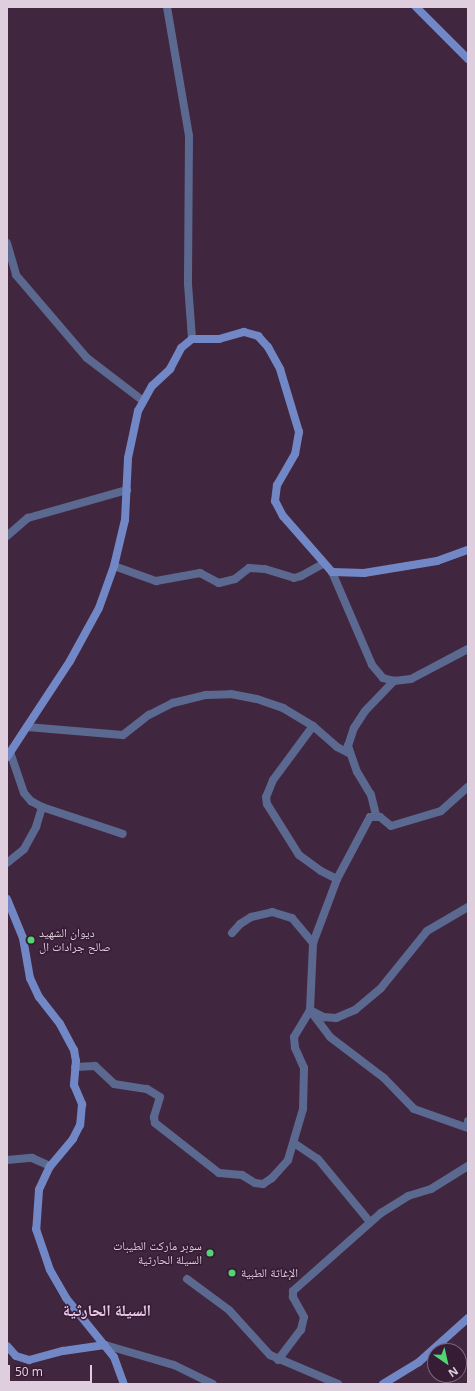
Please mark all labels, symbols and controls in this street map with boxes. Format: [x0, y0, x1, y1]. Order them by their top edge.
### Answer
place label: ديوان الشهيد صالح جرادات ال [39, 926, 111, 954]
marker: ديوان الشهيد صالح جرادات ال [26, 935, 36, 945]
place label: سوبر ماركت الطيبات السيلة الحارثية [113, 1239, 202, 1267]
marker: سوبر ماركت الطيبات السيلة الحارثية [205, 1248, 215, 1258]
place label: الإغاثة الطبية [241, 1266, 298, 1280]
marker: الإغاثة الطبية [226, 1267, 238, 1279]
district label: السيلة الحارثية [63, 1300, 151, 1320]
north arrow [427, 1343, 467, 1383]
scale bar [10, 1357, 94, 1383]
text: 50 m [15, 1363, 43, 1380]
text: N [446, 1364, 461, 1381]

